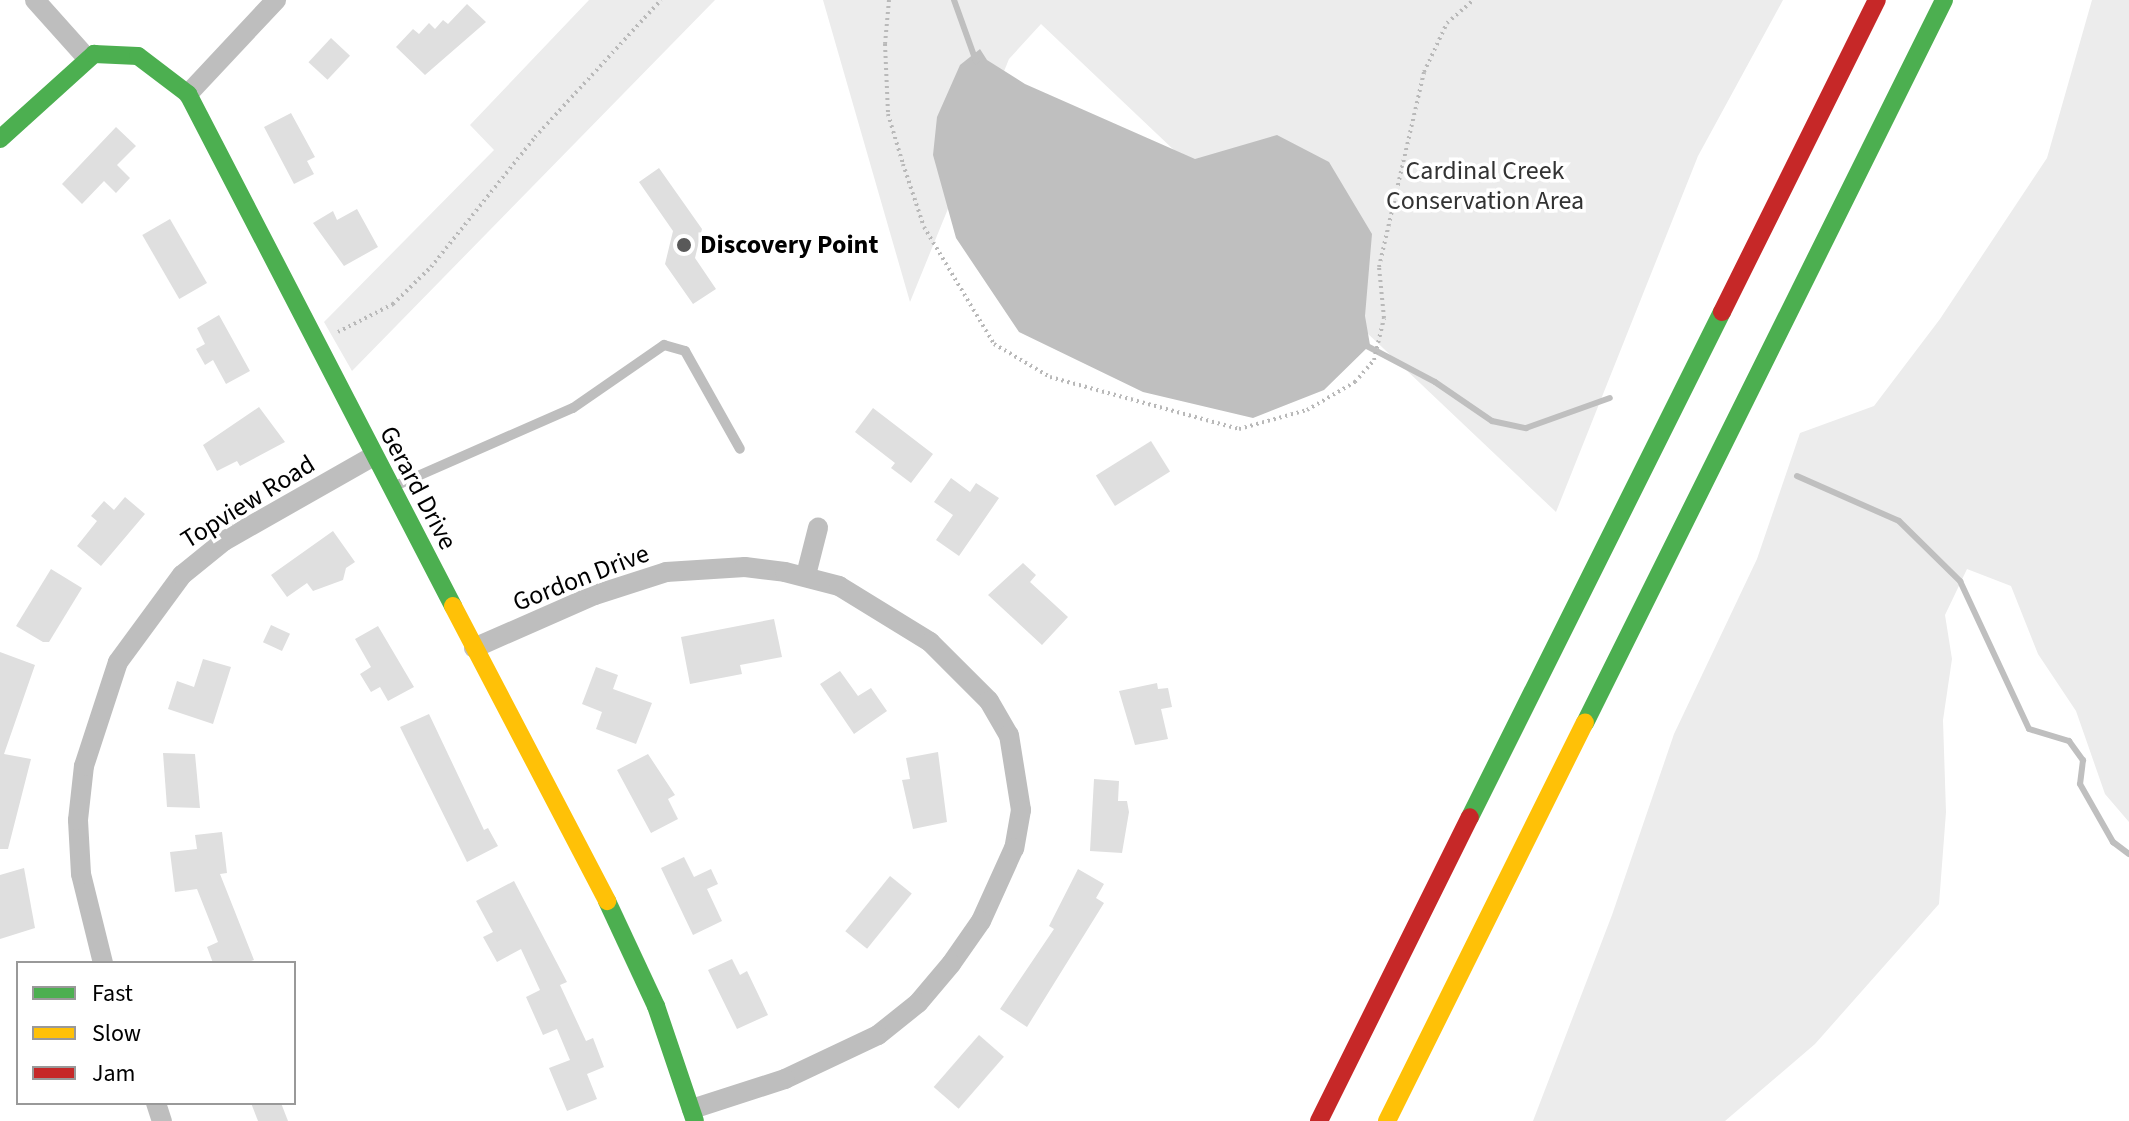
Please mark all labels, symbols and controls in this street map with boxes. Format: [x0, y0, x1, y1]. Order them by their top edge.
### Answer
park label: Cardinal Creek Conservation Area [1386, 155, 1584, 216]
place label: Discovery Point [700, 229, 878, 261]
marker: Discovery Point [675, 236, 693, 254]
street label: Gerard Drive [372, 421, 464, 555]
street label: Topview Road [175, 449, 321, 555]
street label: Gordon Drive [509, 538, 653, 618]
legend [16, 961, 296, 1105]
text: Fast [92, 976, 133, 1011]
text: Slow [92, 1016, 141, 1051]
text: Jam [92, 1056, 136, 1091]

